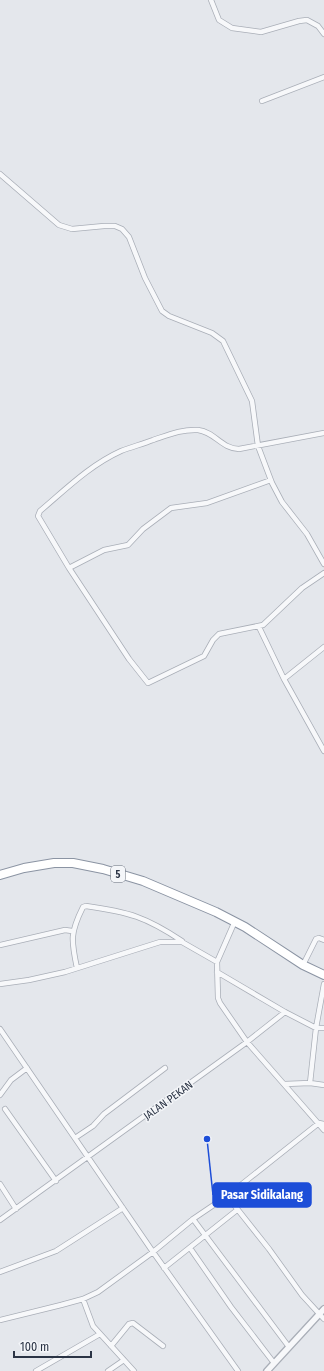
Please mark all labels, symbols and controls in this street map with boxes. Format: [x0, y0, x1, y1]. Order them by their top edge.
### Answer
road number: 5 [111, 866, 125, 882]
street label: JALAN PEKAN [141, 1078, 196, 1123]
callout: Pasar Sidikalang [213, 1183, 311, 1207]
text: Pasar Sidikalang [221, 1188, 303, 1202]
scale bar [14, 1333, 91, 1359]
text: 100 m [20, 1340, 49, 1354]

